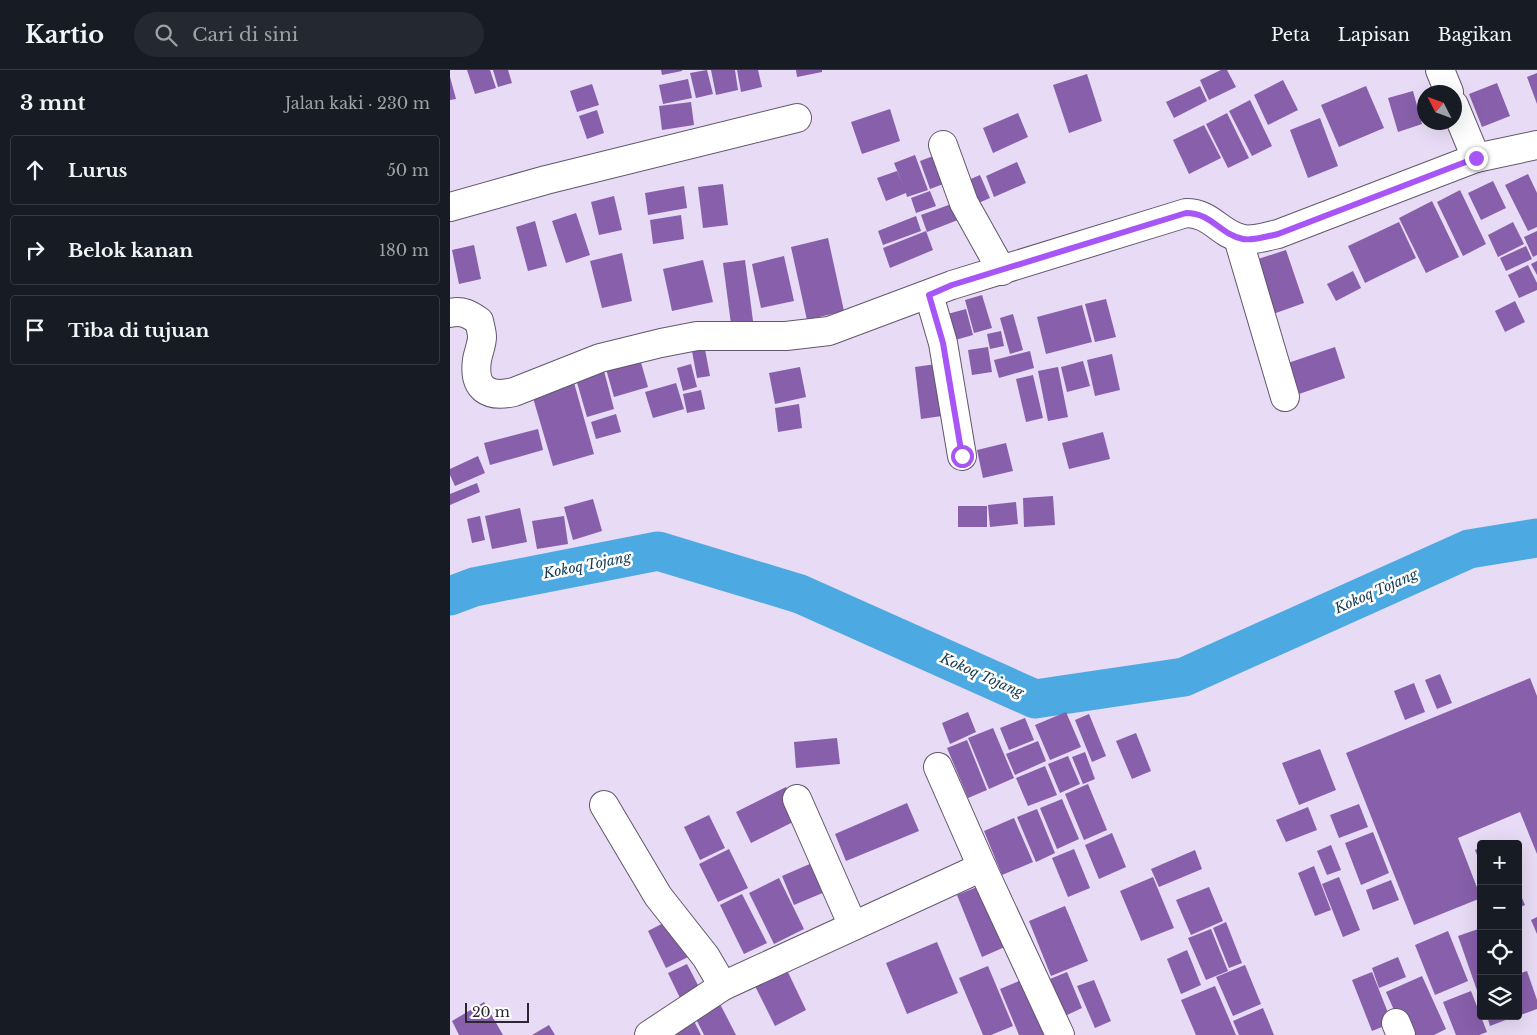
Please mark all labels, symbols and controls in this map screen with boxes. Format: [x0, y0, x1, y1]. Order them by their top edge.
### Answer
search box [134, 12, 484, 57]
text: Kartio [25, 20, 104, 49]
icon: search [152, 21, 180, 49]
text: Cari di sini [192, 23, 298, 46]
text: Peta [1271, 24, 1310, 46]
text: Lapisan [1338, 24, 1410, 46]
text: Bagikan [1438, 24, 1512, 46]
north arrow [1417, 85, 1462, 130]
text: 3 mnt [20, 90, 85, 116]
text: Jalan kaki · 230 m [285, 93, 430, 113]
route end [1465, 147, 1488, 170]
icon: ahead [21, 156, 49, 184]
text: Lurus [68, 159, 127, 182]
text: 50 m [387, 160, 429, 180]
icon: right [21, 236, 49, 264]
text: Belok kanan [68, 239, 193, 262]
text: 180 m [379, 240, 429, 260]
icon: arrive [21, 316, 49, 344]
text: Tiba di tujuan [68, 319, 209, 342]
route start [951, 445, 974, 468]
water label: Kokoq Tojang [541, 547, 634, 583]
water label: Kokoq Tojang [1331, 564, 1422, 618]
water label: Kokoq Tojang [937, 648, 1028, 702]
map controls [1477, 840, 1522, 1020]
button: + [1477, 840, 1522, 885]
button: − [1477, 885, 1522, 930]
button: locate [1477, 930, 1522, 975]
button: layers [1477, 975, 1522, 1020]
scale bar [465, 1000, 529, 1023]
text: 20 m [472, 1003, 510, 1021]

